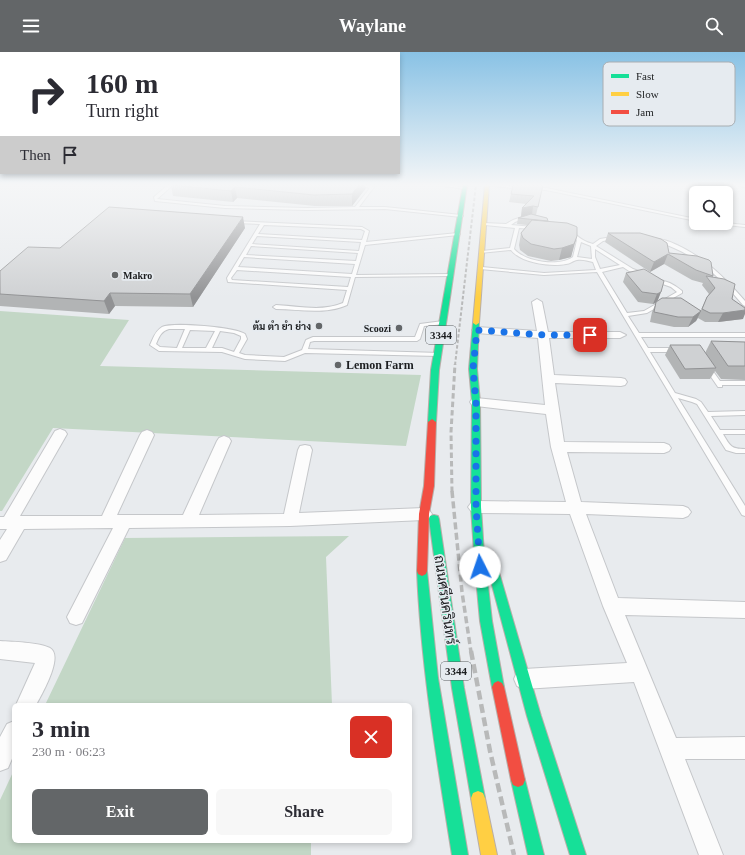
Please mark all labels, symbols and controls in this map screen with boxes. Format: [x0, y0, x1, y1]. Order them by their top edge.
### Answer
icon: menu [20, 15, 42, 37]
icon: search [703, 15, 725, 37]
text: Waylane [339, 16, 406, 36]
legend [603, 62, 735, 126]
icon: right [20, 68, 72, 120]
text: 160 m [86, 68, 158, 99]
text: Fast [636, 70, 654, 82]
text: Slow [636, 88, 659, 100]
text: Turn right [86, 101, 159, 121]
text: Jam [636, 106, 654, 118]
icon: arrive [59, 144, 81, 166]
text: Then [20, 147, 51, 163]
map controls [689, 186, 733, 230]
button: search [689, 186, 733, 230]
marker: Makro [110, 270, 120, 280]
place label: Makro [123, 270, 152, 281]
pin [573, 318, 607, 352]
place label: ต้ม ตำ ยำ ย่าง [253, 320, 311, 332]
marker: ต้ม ตำ ยำ ย่าง [314, 321, 324, 331]
place label: Scoozi [364, 323, 391, 334]
marker: Scoozi [394, 323, 404, 333]
icon: arrive [579, 324, 601, 346]
road number: 3344 [426, 326, 456, 344]
place label: Lemon Farm [346, 358, 414, 372]
marker: Lemon Farm [333, 360, 343, 370]
position arrow [459, 546, 501, 588]
street label: ถนนศรีนครินทร์ [431, 554, 461, 646]
road number: 3344 [441, 662, 471, 680]
text: 3 min [32, 716, 90, 742]
button: close [350, 716, 392, 758]
text: 230 m · 06:23 [32, 744, 105, 759]
button: Exit [32, 789, 208, 835]
button: Share [216, 789, 392, 835]

